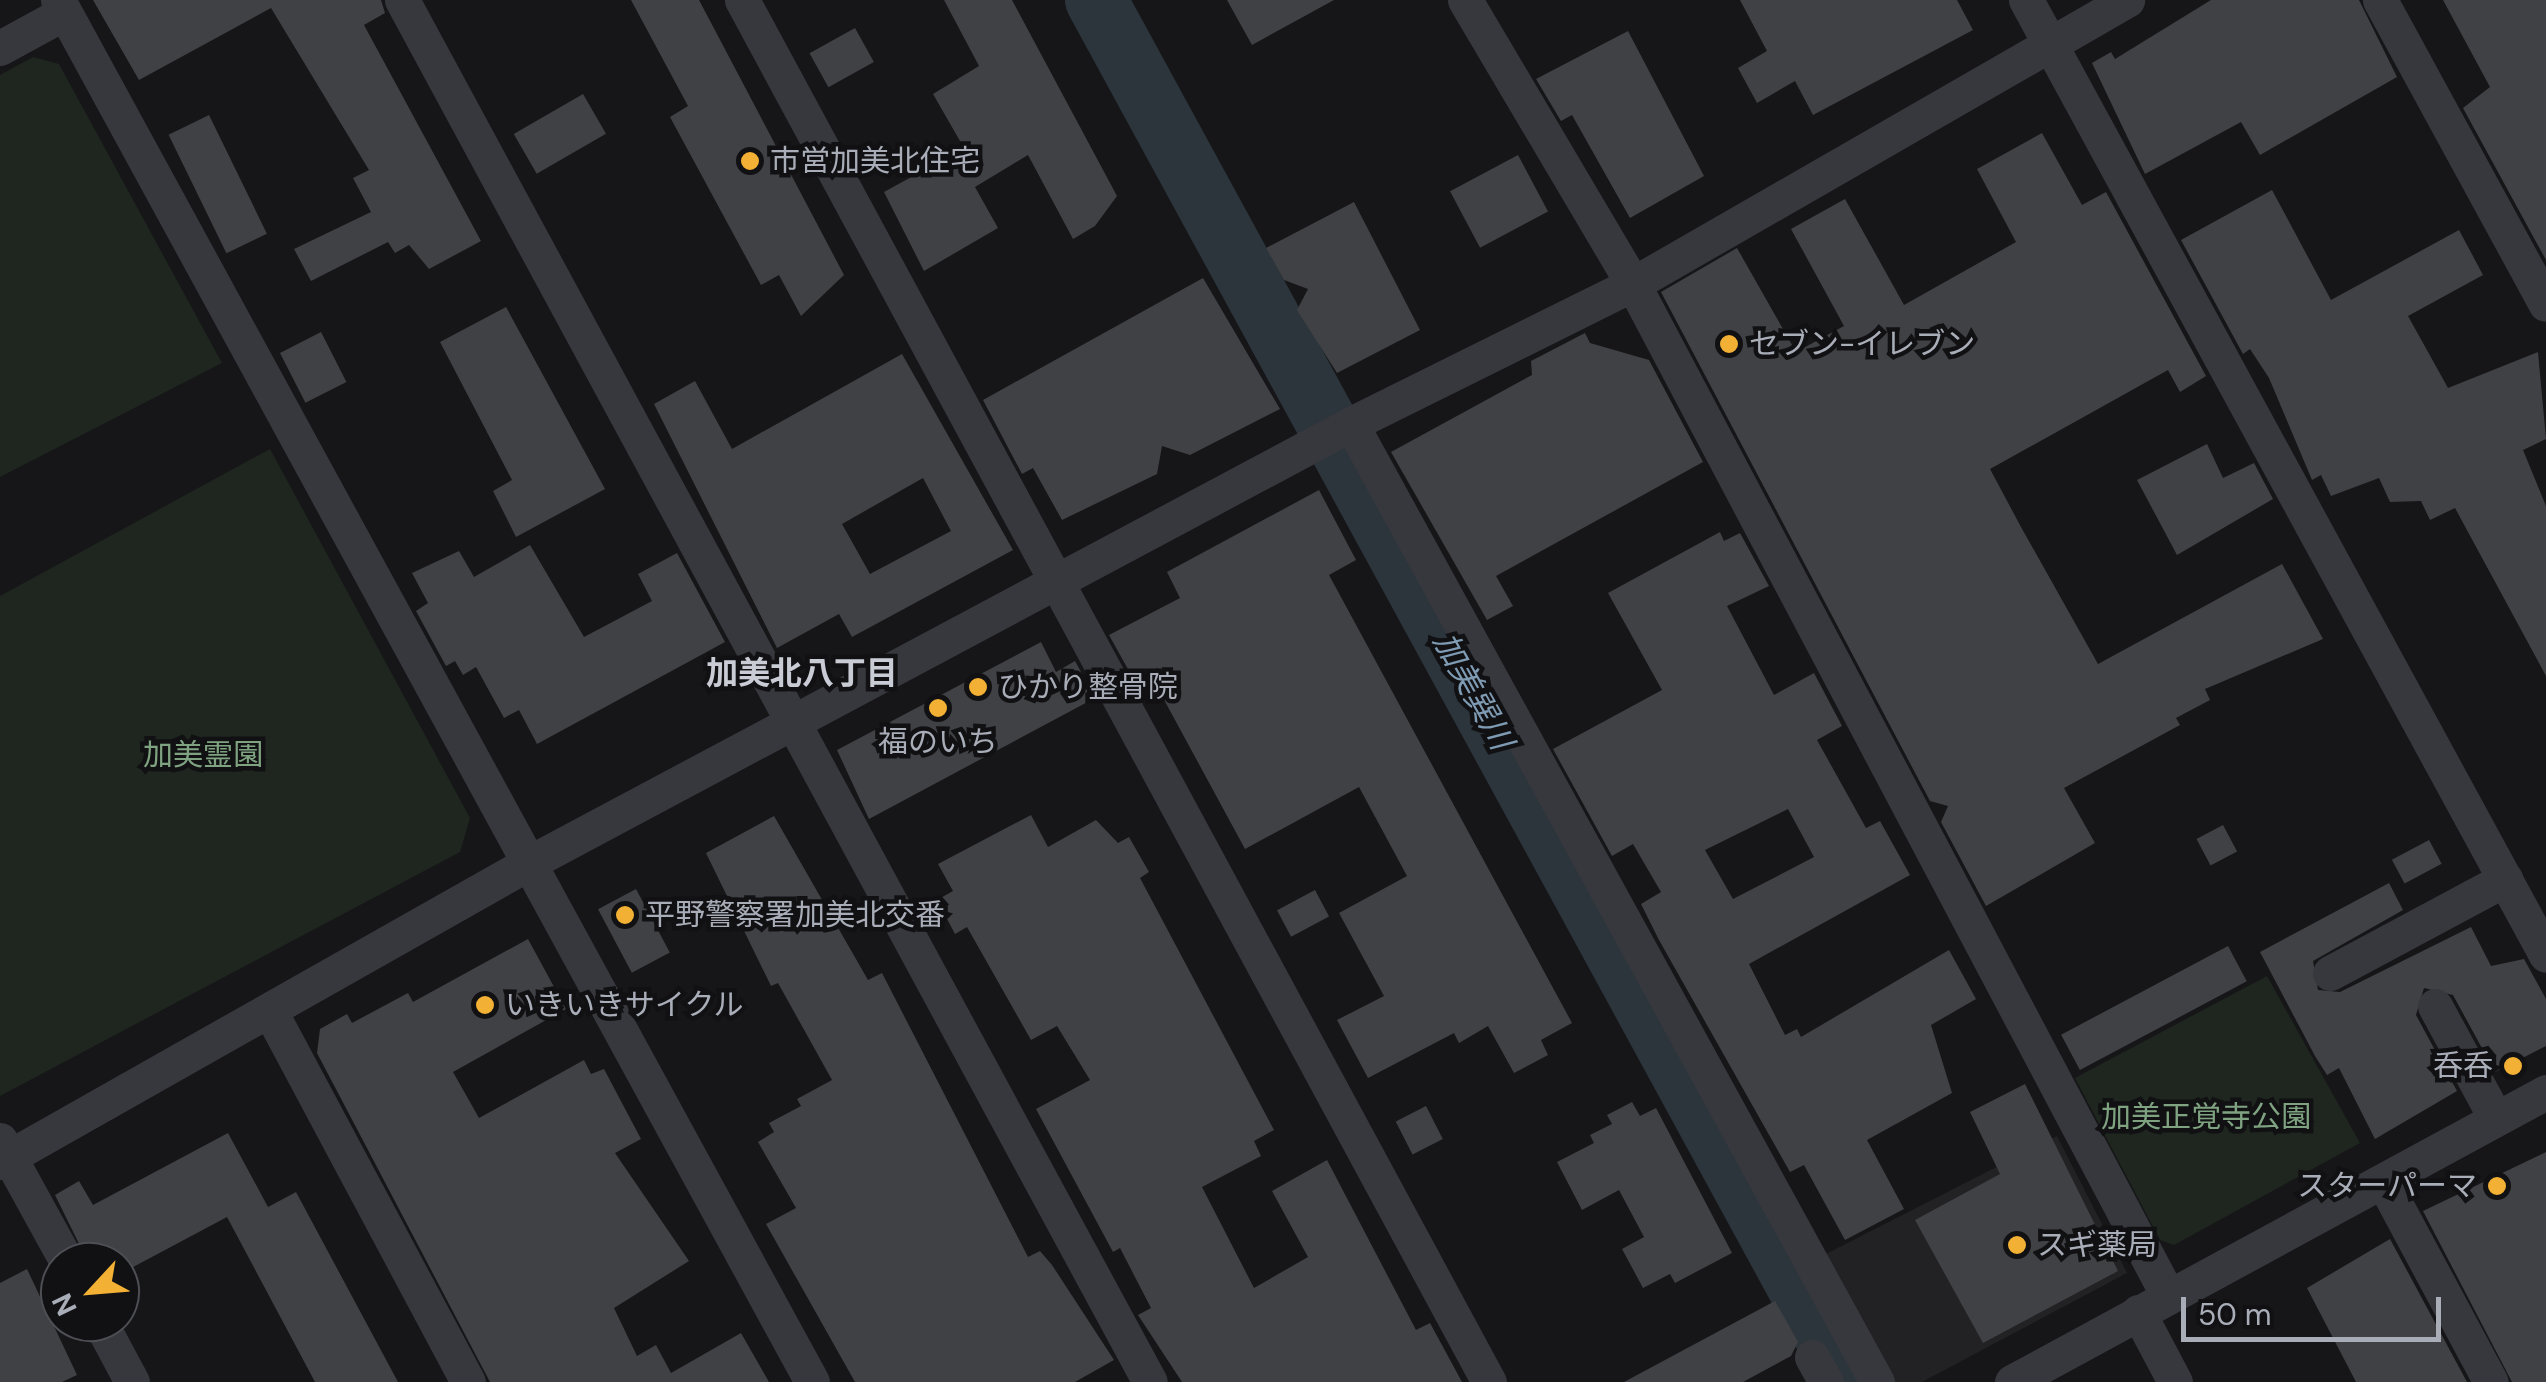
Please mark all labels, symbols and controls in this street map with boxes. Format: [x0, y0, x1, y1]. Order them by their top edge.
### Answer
place label: 市営加美北住宅 [770, 143, 980, 179]
marker: 市営加美北住宅 [739, 150, 761, 172]
place label: セブン-イレブン [1749, 326, 1975, 362]
marker: セブン-イレブン [1718, 333, 1740, 355]
water label: 加美巽川 [1425, 626, 1521, 756]
district label: 加美北八丁目 [706, 654, 898, 692]
place label: ひかり整骨院 [998, 669, 1178, 705]
marker: ひかり整骨院 [967, 676, 989, 698]
marker: 福のいち [927, 697, 949, 719]
place label: 福のいち [878, 724, 998, 760]
park label: 加美霊園 [143, 737, 263, 773]
place label: 平野警察署加美北交番 [645, 897, 945, 933]
marker: 平野警察署加美北交番 [614, 904, 636, 926]
place label: いきいきサイクル [505, 987, 745, 1023]
marker: いきいきサイクル [474, 994, 496, 1016]
place label: 呑呑 [2433, 1048, 2493, 1084]
marker: 呑呑 [2502, 1055, 2524, 1077]
park label: 加美正覚寺公園 [2101, 1099, 2311, 1135]
place label: スターパーマ [2297, 1168, 2477, 1204]
marker: スターパーマ [2486, 1175, 2508, 1197]
place label: スギ薬局 [2037, 1227, 2157, 1263]
marker: スギ薬局 [2006, 1234, 2028, 1256]
north arrow [40, 1242, 140, 1342]
scale bar [2186, 1277, 2446, 1339]
text: N [43, 1287, 85, 1322]
text: 50 m [2198, 1295, 2272, 1334]

